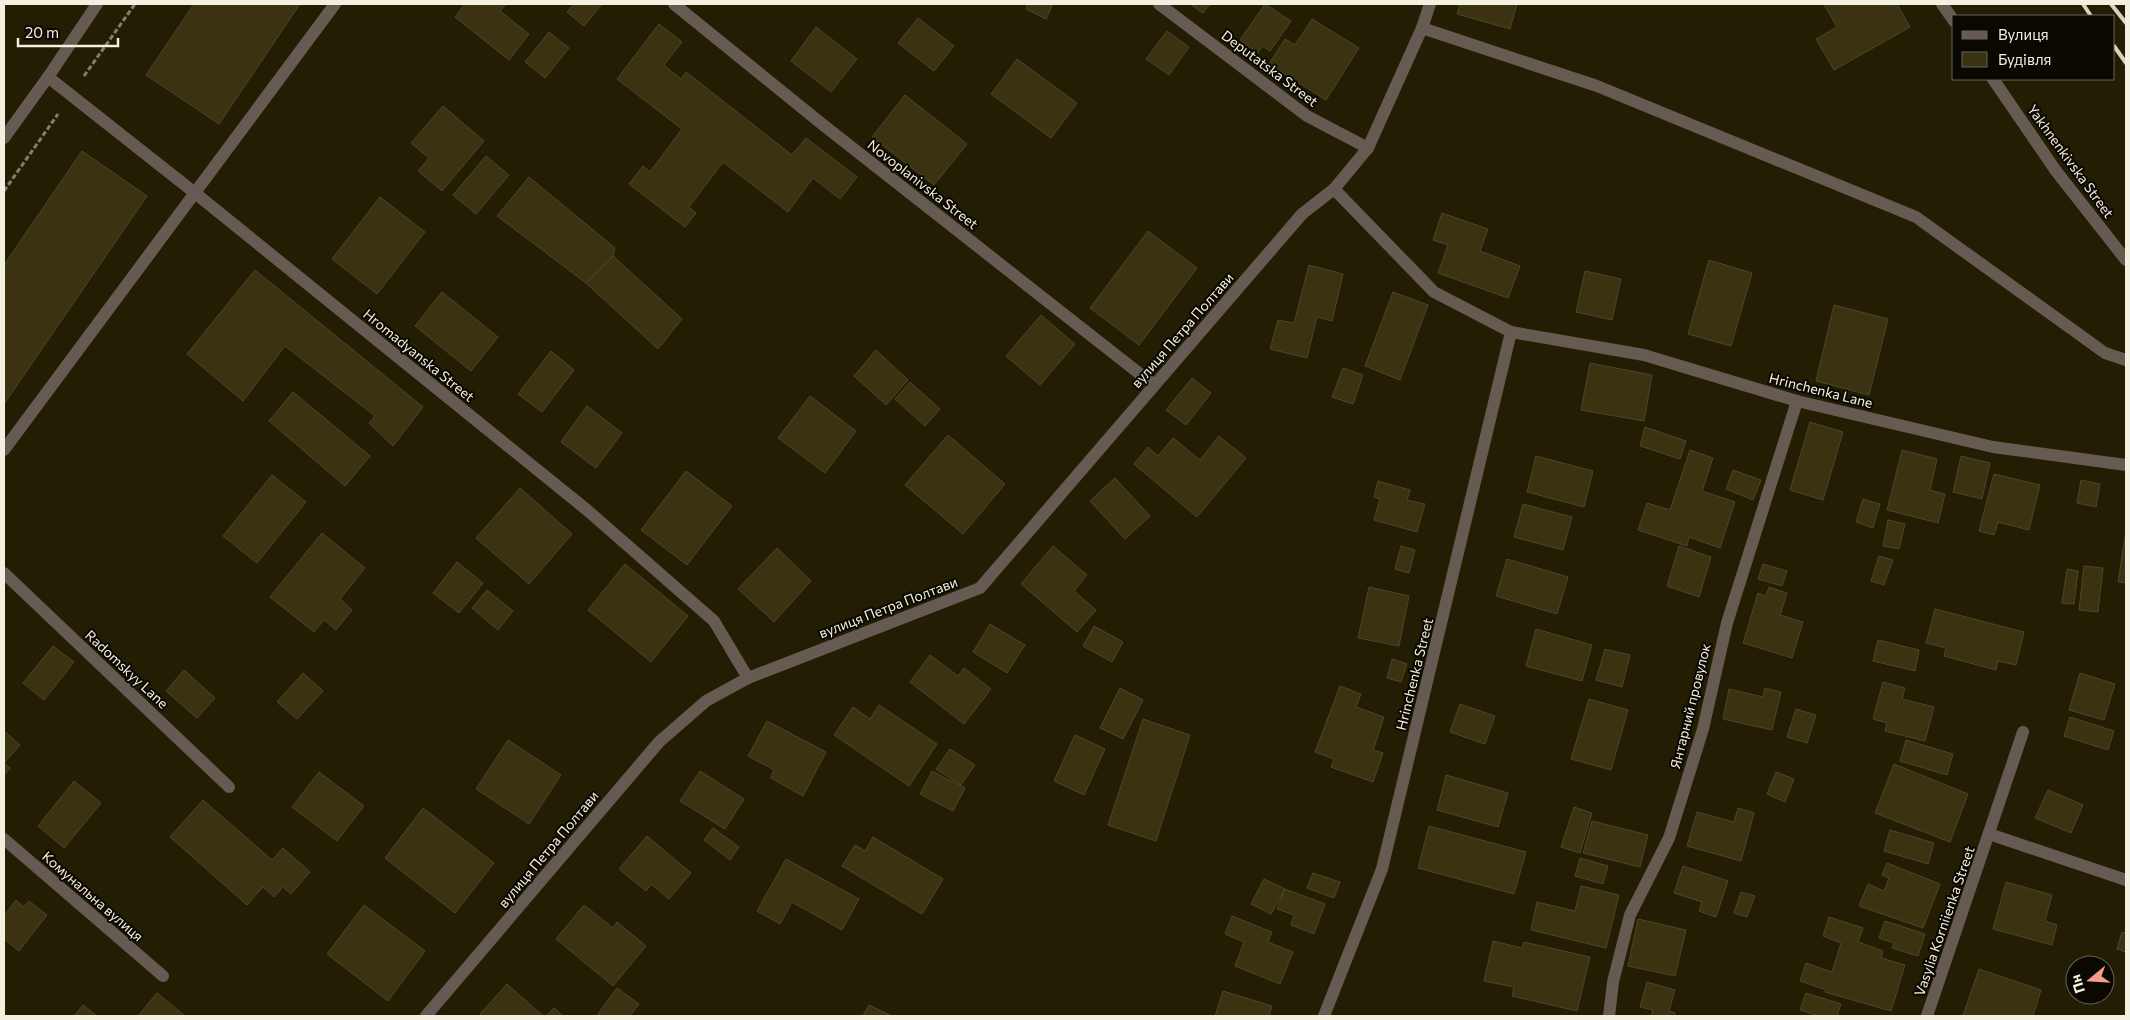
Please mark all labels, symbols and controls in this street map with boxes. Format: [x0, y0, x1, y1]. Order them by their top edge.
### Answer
scale bar [18, 15, 118, 47]
legend [1952, 15, 2115, 80]
text: 20 m [25, 23, 59, 41]
text: Вулиця [1998, 25, 2049, 43]
street label: Deputatska Street [1219, 26, 1322, 110]
text: Будівля [1998, 50, 2051, 68]
street label: Yakhnenkivska Street [2024, 101, 2118, 221]
street label: Novoplanivska Street [864, 136, 982, 233]
street label: вулиця Петра Полтави [1127, 269, 1237, 391]
street label: Hromadyanska Street [360, 305, 478, 405]
street label: Hrinchenka Lane [1767, 369, 1875, 411]
street label: вулиця Петра Полтави [816, 573, 960, 641]
street label: Hrinchenka Street [1392, 616, 1436, 732]
street label: Radomskyy Lane [82, 626, 172, 712]
street label: Янтарний провулок [1666, 641, 1714, 771]
street label: вулиця Петра Полтави [494, 787, 602, 911]
street label: Vasylia Korniienka Street [1910, 844, 1978, 998]
street label: Комунальна вулиця [39, 847, 147, 945]
north arrow [2065, 955, 2115, 1005]
text: Пн [2066, 973, 2088, 996]

